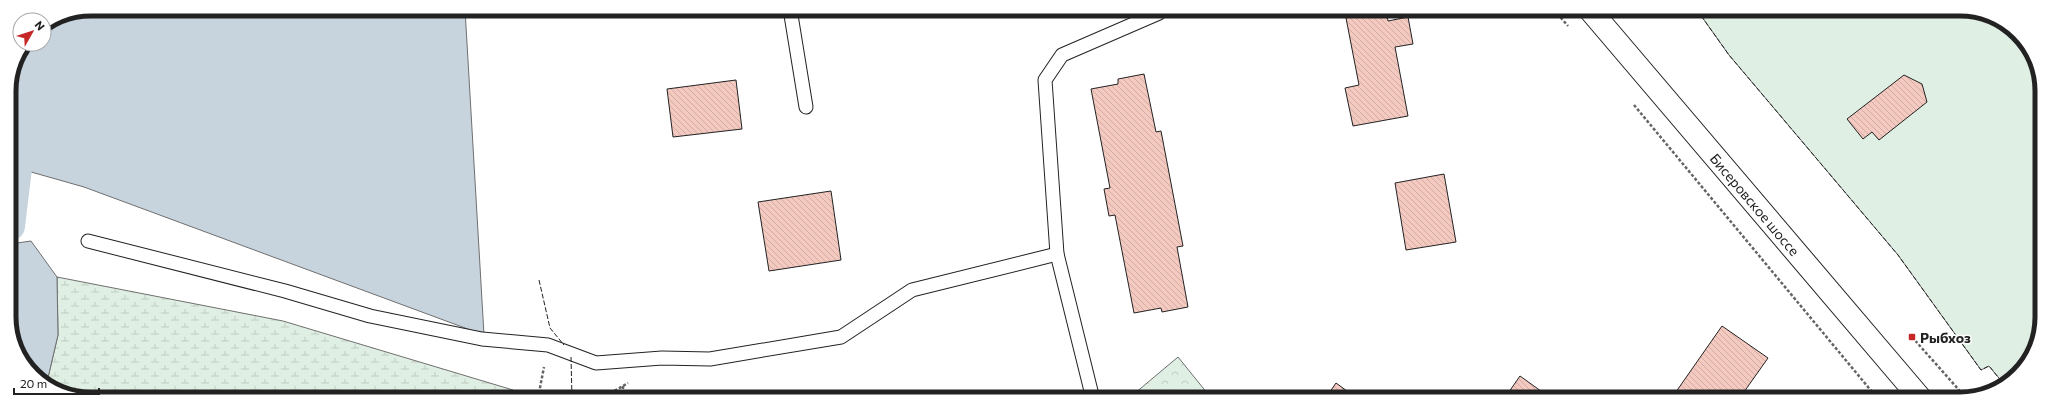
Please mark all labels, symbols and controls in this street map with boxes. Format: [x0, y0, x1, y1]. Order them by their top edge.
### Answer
north arrow [12, 12, 52, 52]
text: N [33, 18, 48, 33]
street label: Бисеровское шоссе [1707, 150, 1804, 259]
place label: Рыбхоз [1920, 329, 1971, 346]
marker: Рыбхоз [1907, 332, 1917, 342]
scale bar [14, 370, 99, 396]
text: 20 m [20, 376, 47, 390]

